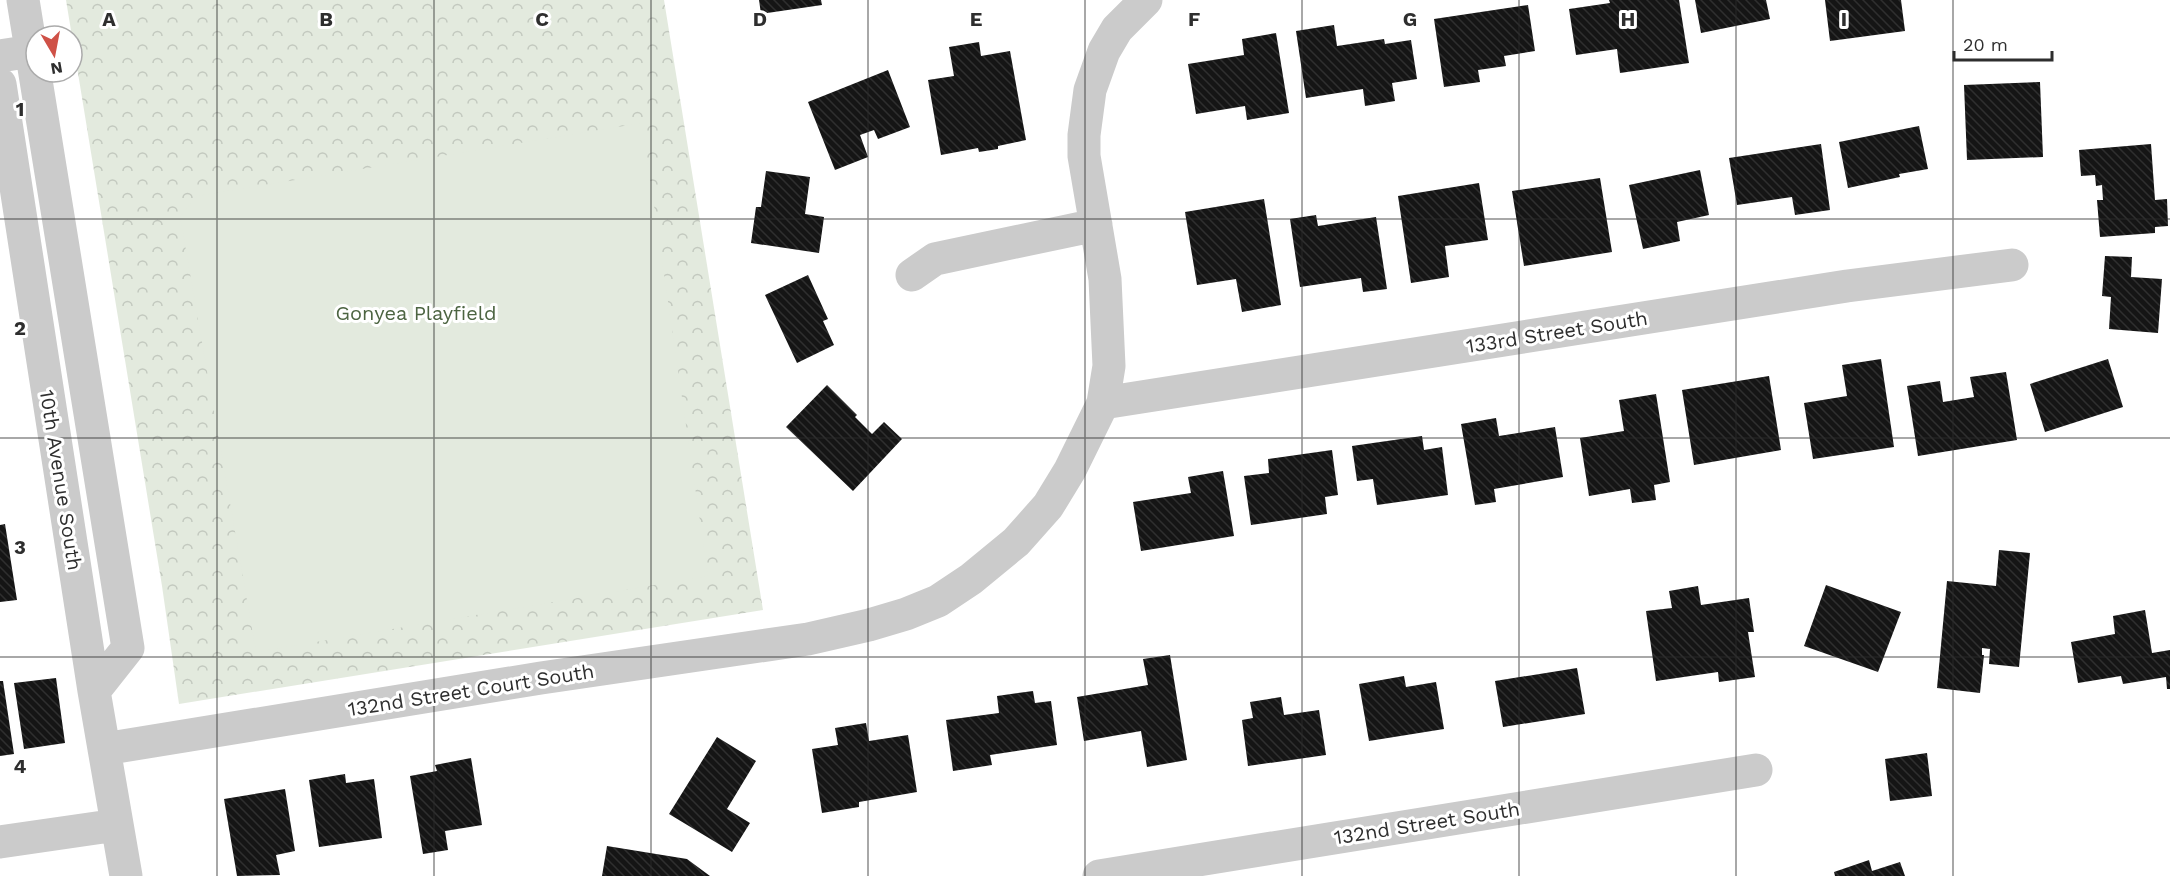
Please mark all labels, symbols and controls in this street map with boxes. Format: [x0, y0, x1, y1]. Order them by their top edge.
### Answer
text: A [102, 7, 116, 31]
text: B [319, 7, 333, 31]
text: C [535, 7, 549, 31]
text: D [753, 7, 767, 31]
text: E [970, 7, 982, 31]
text: F [1188, 7, 1200, 31]
text: G [1403, 7, 1417, 31]
text: H [1621, 7, 1635, 31]
text: I [1841, 7, 1847, 31]
north arrow [24, 24, 84, 84]
scale bar [1954, 24, 2052, 62]
text: 20 m [1963, 34, 2008, 55]
text: N [49, 58, 64, 79]
text: 1 [16, 97, 24, 121]
park label: Gonyea Playfield [336, 301, 496, 325]
street label: 133rd Street South [1465, 306, 1649, 358]
text: 2 [14, 316, 26, 340]
street label: 10th Avenue South [35, 388, 87, 572]
text: 3 [14, 535, 26, 559]
street label: 132nd Street Court South [346, 659, 596, 721]
text: 4 [14, 754, 27, 778]
street label: 132nd Street South [1332, 796, 1522, 850]

